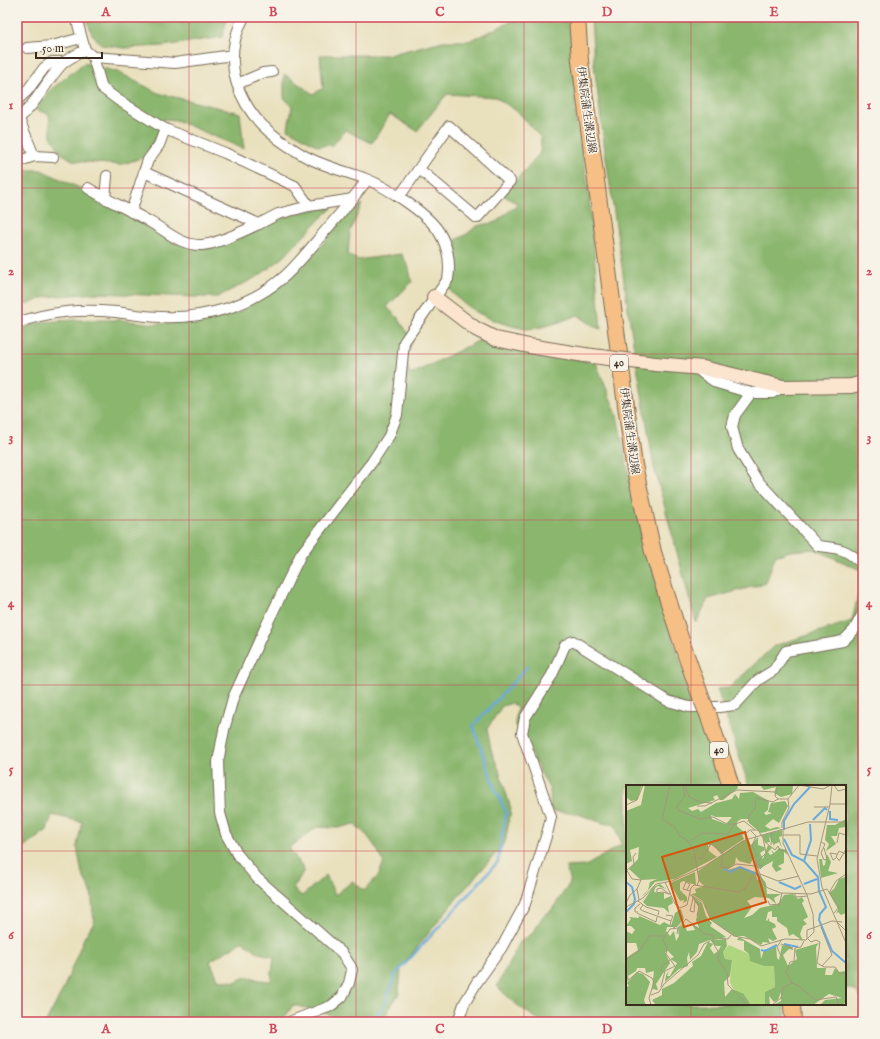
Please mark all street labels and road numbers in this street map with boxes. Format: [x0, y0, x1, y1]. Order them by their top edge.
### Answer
street label: 伊集院蒲生溝辺線 [573, 65, 599, 155]
road number: 40 [610, 355, 628, 371]
street label: 伊集院蒲生溝辺線 [616, 386, 642, 476]
road number: 40 [710, 742, 728, 758]

